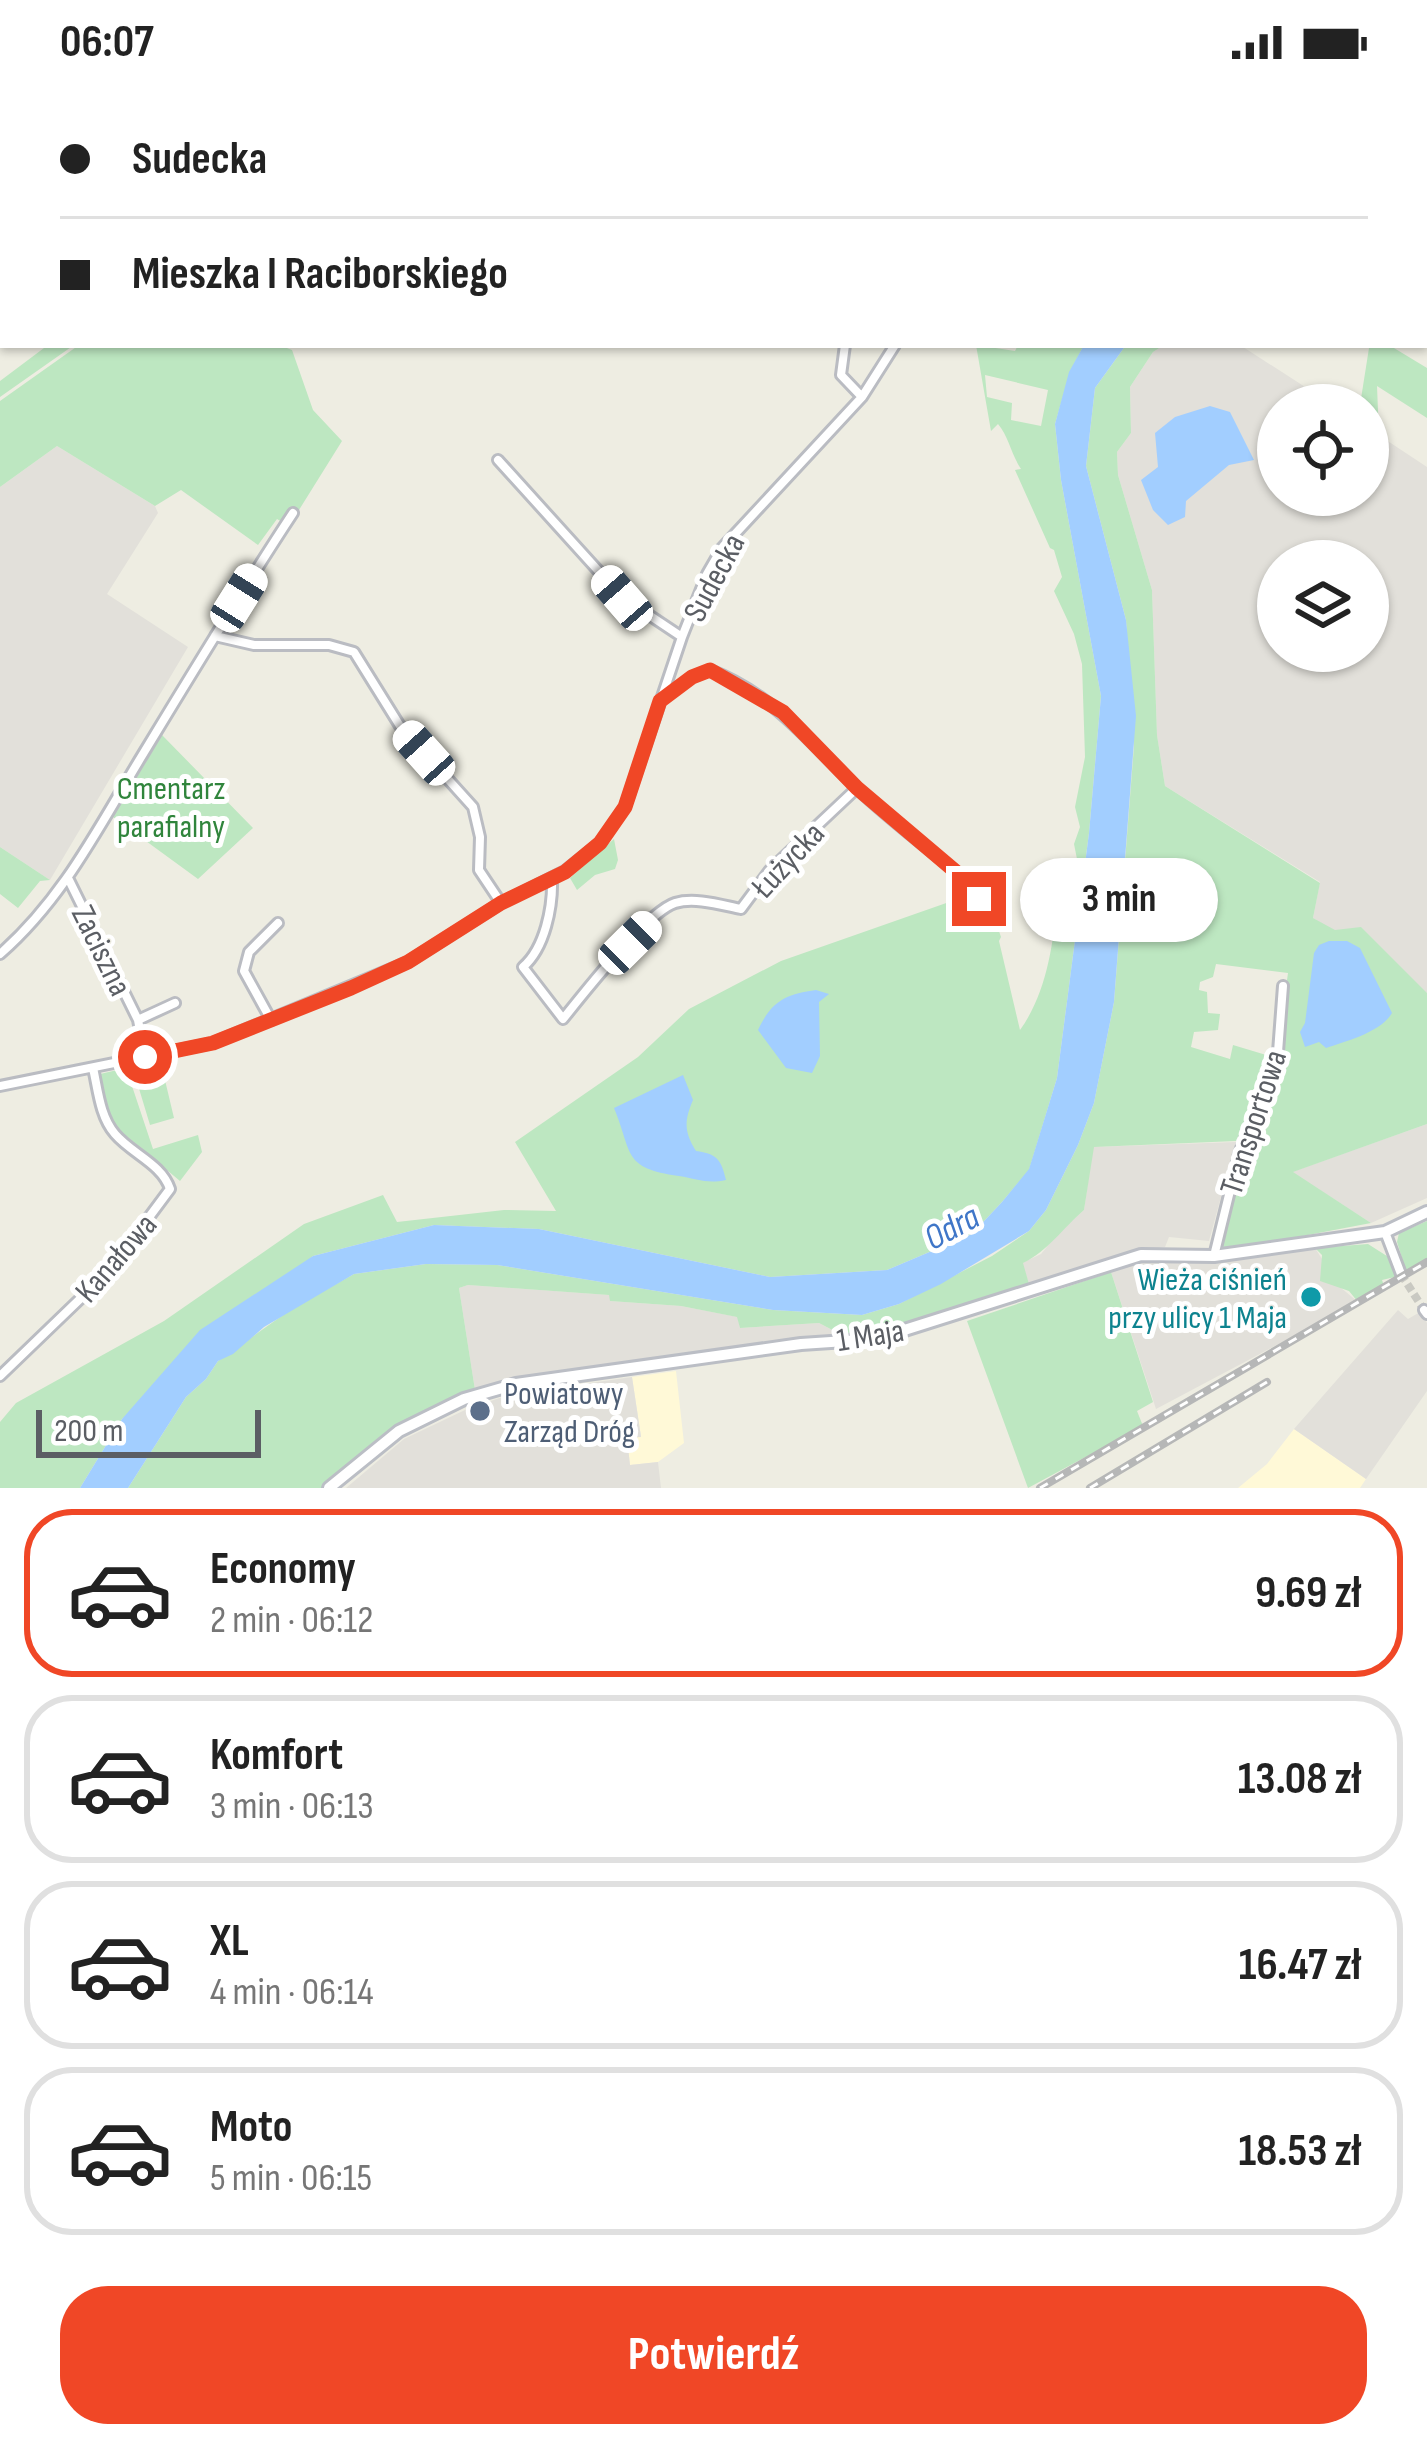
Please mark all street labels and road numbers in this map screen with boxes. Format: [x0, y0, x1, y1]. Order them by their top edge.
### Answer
street label: Sudecka [675, 527, 754, 629]
street label: Łużycka [743, 814, 833, 907]
street label: Zaciszna [62, 899, 140, 1003]
street label: Transportowa [1212, 1045, 1296, 1200]
street label: Kanałowa [67, 1206, 166, 1311]
street label: 1 Maja [834, 1311, 907, 1361]

